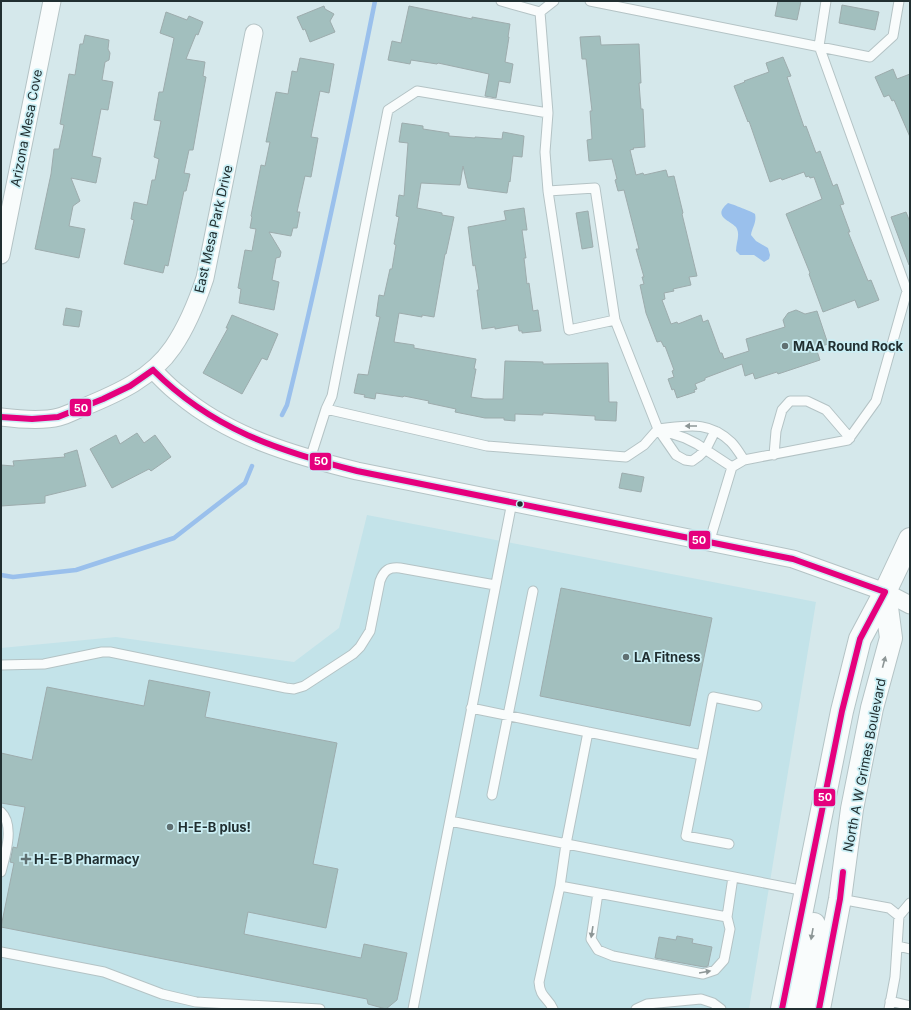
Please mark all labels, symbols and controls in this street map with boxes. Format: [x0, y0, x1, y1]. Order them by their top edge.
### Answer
street label: Arizona Mesa Cove [7, 68, 45, 188]
street label: East Mesa Park Drive [190, 163, 236, 295]
place label: MAA Round Rock [793, 338, 904, 354]
marker: MAA Round Rock [780, 341, 790, 351]
line badge: 50 [69, 398, 92, 417]
text: 50 [74, 401, 88, 415]
one-way arrow [684, 423, 697, 429]
line badge: 50 [309, 452, 332, 471]
text: 50 [314, 454, 328, 468]
unlabelled marker [515, 499, 525, 509]
line badge: 50 [688, 530, 711, 550]
text: 50 [692, 533, 706, 547]
place label: LA Fitness [634, 649, 700, 665]
marker: LA Fitness [621, 652, 631, 662]
one-way arrow [882, 656, 888, 668]
street label: North A W Grimes Boulevard [839, 677, 889, 853]
line badge: 50 [813, 788, 836, 807]
text: 50 [818, 790, 832, 804]
place label: H-E-B plus! [178, 819, 251, 835]
marker: H-E-B plus! [165, 822, 175, 832]
place label: H-E-B Pharmacy [34, 851, 140, 867]
marker: H-E-B Pharmacy [21, 854, 31, 864]
one-way arrow [589, 925, 595, 938]
one-way arrow [809, 927, 815, 940]
one-way arrow [698, 969, 711, 975]

